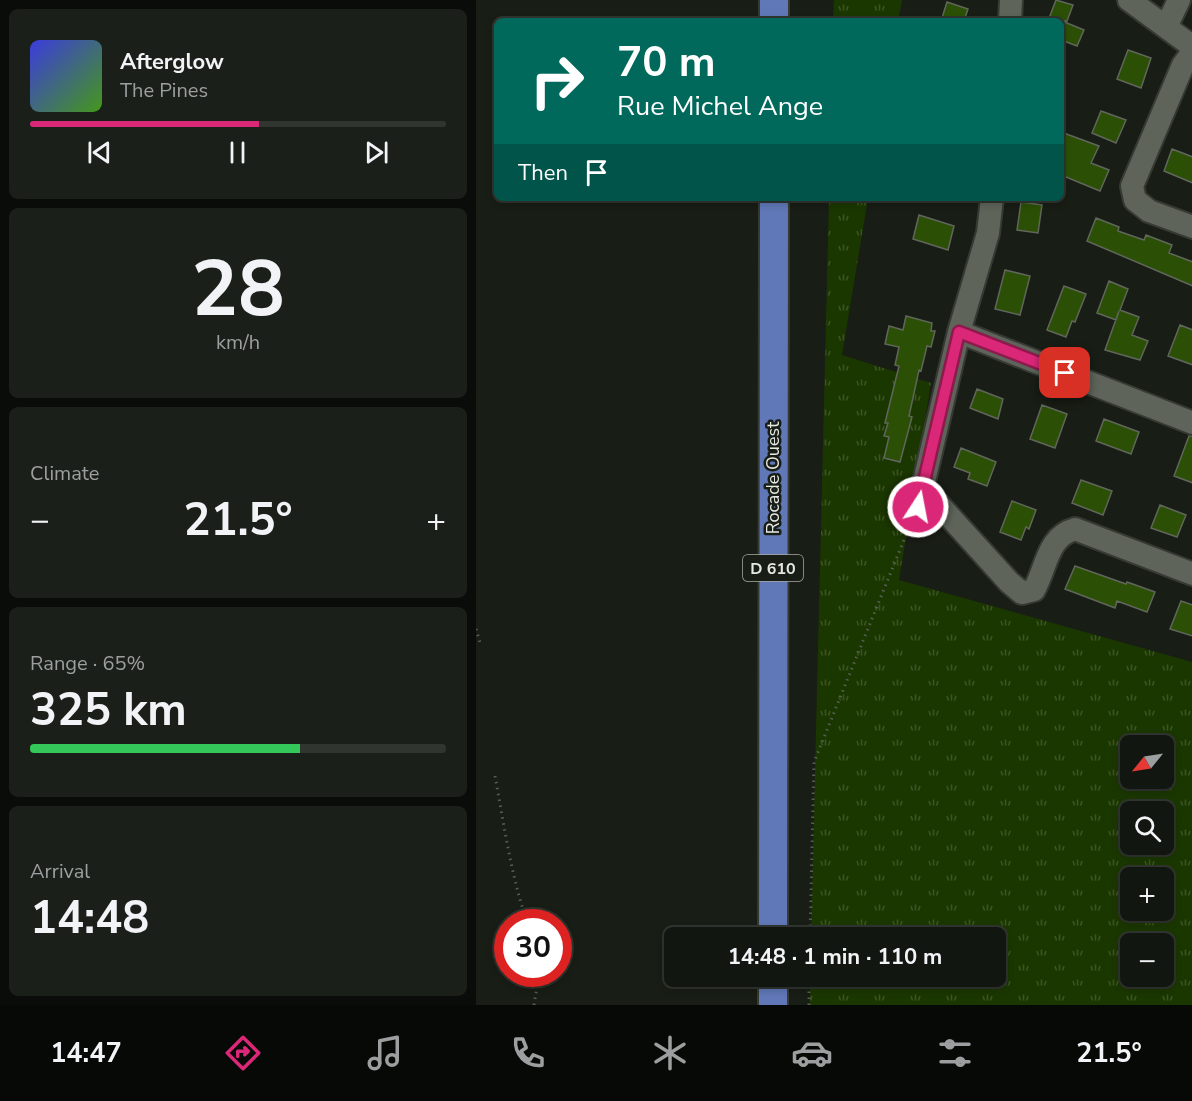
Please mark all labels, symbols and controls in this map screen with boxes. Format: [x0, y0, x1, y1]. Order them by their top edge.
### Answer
text: 70 m [617, 34, 716, 91]
icon: right [518, 42, 596, 120]
text: Afterglow [120, 47, 224, 77]
text: The Pines [120, 77, 208, 104]
text: Rue Michel Ange [617, 88, 823, 125]
icon: previous [83, 136, 116, 169]
icon: pause [221, 136, 254, 169]
icon: next [360, 136, 393, 169]
icon: arrive [580, 156, 613, 189]
text: Then [518, 158, 568, 188]
text: 28 [191, 236, 285, 343]
text: km/h [216, 329, 260, 356]
pin [1039, 347, 1090, 398]
icon: arrive [1048, 356, 1081, 389]
street label: Rocade Ouest [761, 421, 785, 534]
text: Climate [30, 460, 99, 487]
position arrow [886, 475, 950, 539]
text: 21.5° [183, 490, 293, 551]
text: − [30, 498, 50, 543]
text: + [426, 498, 446, 543]
road number: D 610 [743, 555, 803, 581]
text: Range · 65% [30, 650, 145, 677]
text: 325 km [30, 680, 187, 741]
north arrow [1120, 735, 1174, 789]
map controls [1120, 735, 1174, 987]
button: search [1120, 801, 1174, 855]
text: Arrival [30, 858, 90, 885]
button: + [1120, 867, 1174, 921]
text: 14:48 [30, 888, 149, 949]
speed limit sign: 30 [494, 909, 572, 987]
button: − [1120, 933, 1174, 987]
text: 14:48 · 1 min · 110 m [728, 942, 942, 972]
icon: directions [222, 1032, 264, 1074]
icon: music [364, 1032, 406, 1074]
icon: phone [507, 1032, 549, 1074]
icon: climate [649, 1032, 691, 1074]
icon: car [791, 1032, 833, 1074]
icon: filters [934, 1032, 976, 1074]
text: 14:47 [50, 1035, 122, 1072]
text: 21.5° [1076, 1035, 1142, 1072]

